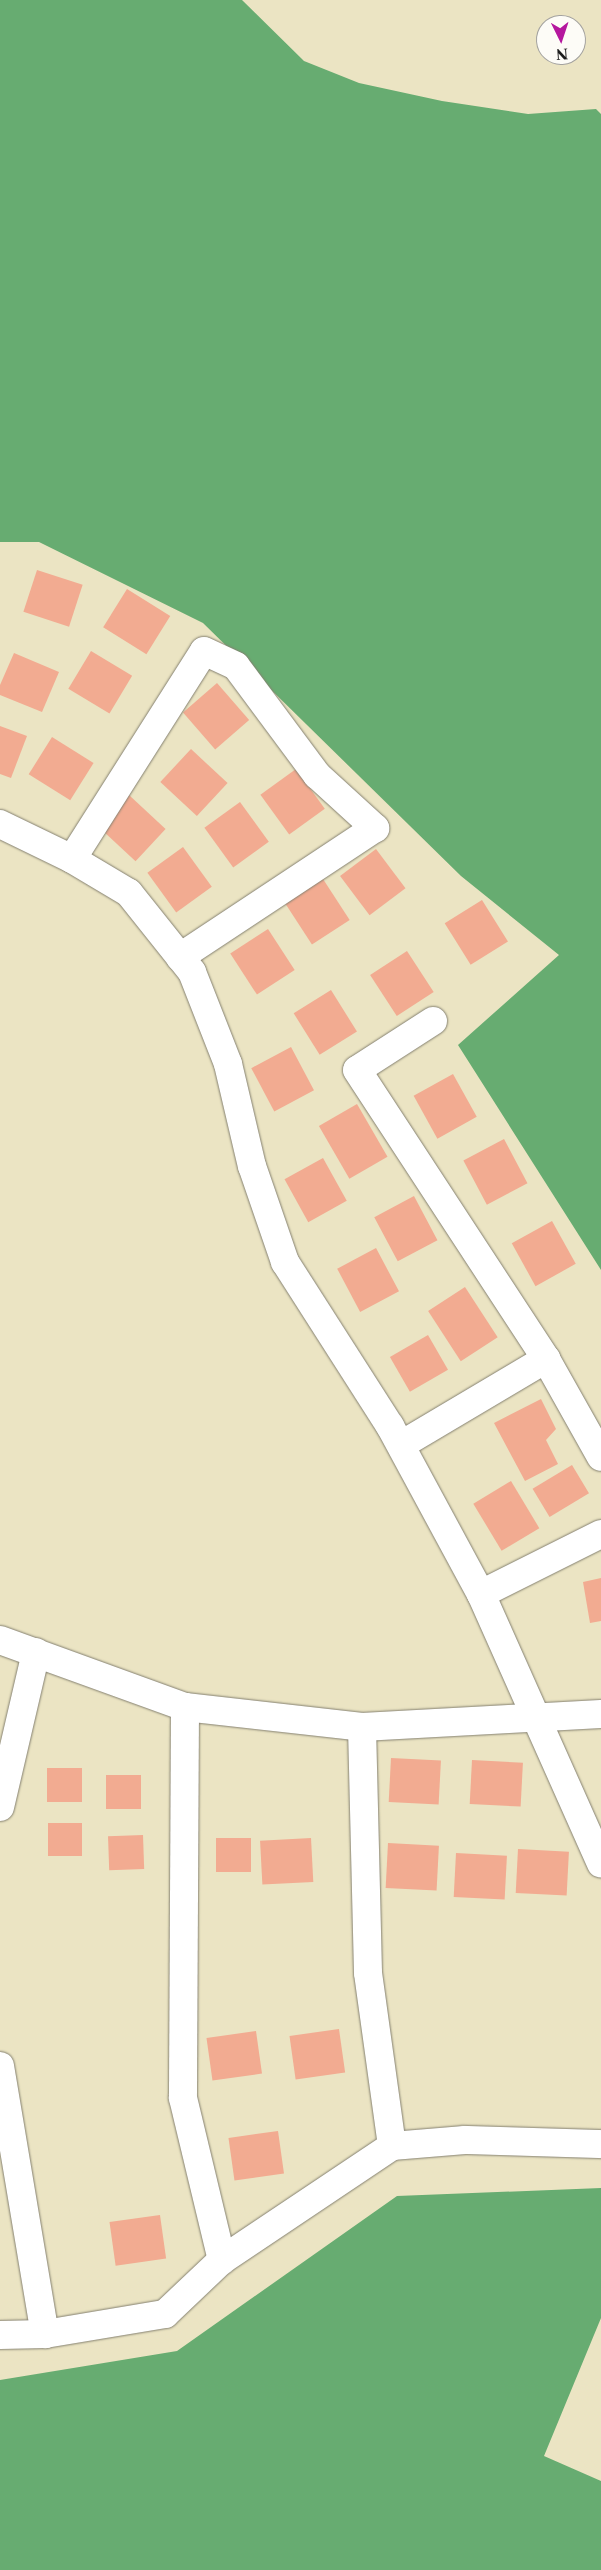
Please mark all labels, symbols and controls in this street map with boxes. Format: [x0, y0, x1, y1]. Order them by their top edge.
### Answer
north arrow [536, 15, 586, 65]
text: N [555, 45, 569, 63]

